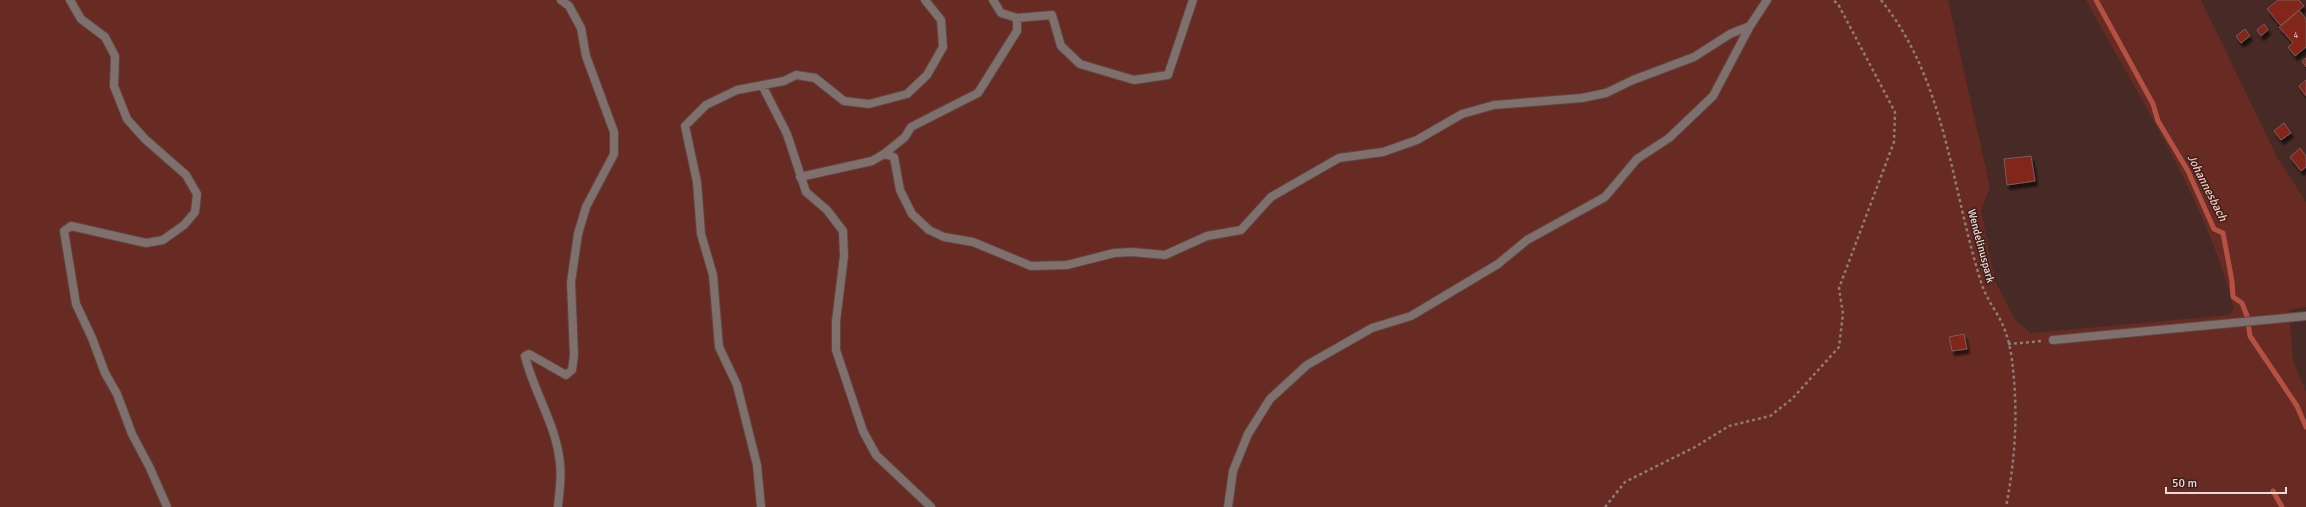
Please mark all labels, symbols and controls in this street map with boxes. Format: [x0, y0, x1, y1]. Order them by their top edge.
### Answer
house number: 4 [2294, 30, 2299, 41]
water label: Johannesbach [2184, 152, 2230, 224]
street label: Wendelinuspark [1965, 208, 1997, 285]
scale bar [2166, 469, 2286, 495]
text: 50 m [2172, 476, 2197, 491]

